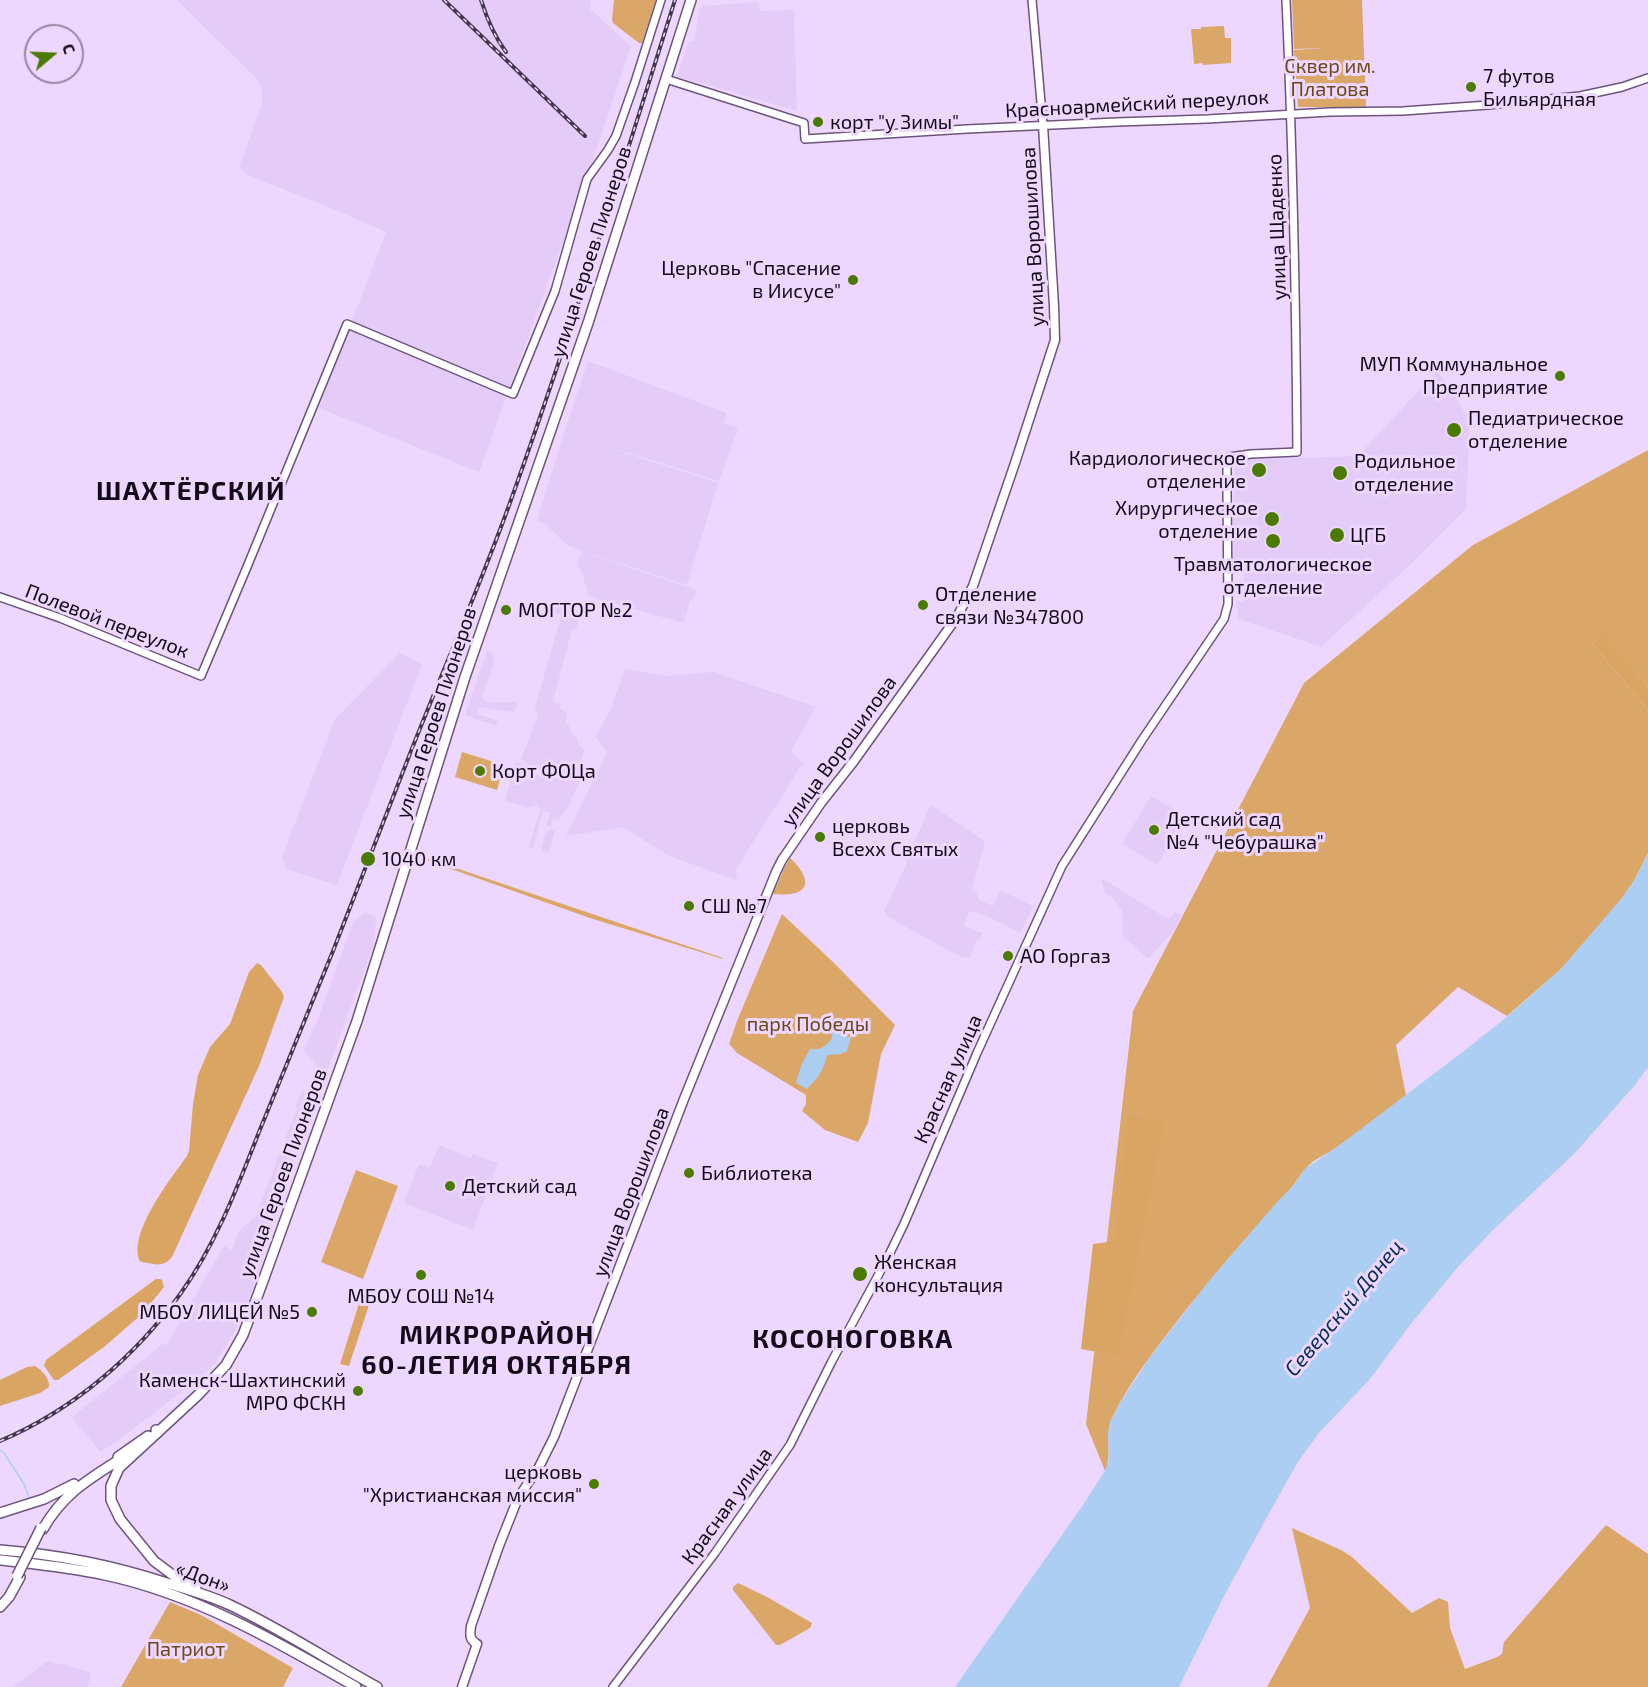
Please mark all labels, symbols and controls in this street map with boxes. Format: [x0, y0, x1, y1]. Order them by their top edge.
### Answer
north arrow [24, 24, 84, 84]
text: С [59, 41, 80, 56]
park label: Сквер им. Платова [1284, 54, 1376, 101]
place label: 7 футов Бильярдная [1483, 64, 1596, 111]
marker: 7 футов Бильярдная [1464, 80, 1478, 94]
street label: Красноармейский переулок [1004, 85, 1270, 123]
place label: корт "у Зимы" [830, 110, 959, 134]
marker: корт "у Зимы" [811, 115, 825, 129]
street label: улица Героев Пионеров [545, 143, 637, 361]
street label: улица Ворошилова [1016, 147, 1050, 327]
street label: улица Щаденко [1262, 153, 1292, 301]
place label: Церковь "Спасение в Иисусе" [661, 256, 841, 303]
marker: Церковь "Спасение в Иисусе" [846, 273, 860, 287]
place label: МУП Коммунальное Предприятие [1359, 352, 1548, 399]
marker: МУП Коммунальное Предприятие [1553, 369, 1567, 383]
place label: Педиатрическое отделение [1468, 406, 1624, 453]
marker: Педиатрическое отделение [1445, 421, 1463, 439]
place label: Кардиологическое отделение [1069, 446, 1246, 493]
place label: Родильное отделение [1354, 449, 1456, 496]
marker: Кардиологическое отделение [1250, 461, 1268, 479]
marker: Родильное отделение [1331, 464, 1349, 482]
district label: ШАХТЁРСКИЙ [96, 475, 286, 507]
place label: Хирургическое отделение [1115, 496, 1258, 543]
marker: Хирургическое отделение [1263, 510, 1281, 528]
place label: ЦГБ [1350, 523, 1386, 547]
marker: ЦГБ [1328, 526, 1346, 544]
marker: Травматологическое отделение [1264, 532, 1282, 550]
place label: Травматологическое отделение [1174, 552, 1372, 599]
street label: Полевой переулок [22, 579, 192, 663]
place label: Отделение связи №347800 [935, 582, 1084, 629]
place label: МОГТОР №2 [518, 598, 633, 622]
marker: Отделение связи №347800 [916, 598, 930, 612]
marker: МОГТОР №2 [499, 603, 513, 617]
street label: улица Героев Пионеров [390, 604, 482, 822]
street label: улица Ворошилова [776, 671, 902, 831]
place label: Корт ФОЦа [492, 759, 596, 783]
marker: Корт ФОЦа [473, 764, 487, 778]
place label: Детский сад №4 "Чебурашка" [1166, 807, 1324, 854]
place label: церковь Всехх Святых [832, 814, 958, 861]
marker: Детский сад №4 "Чебурашка" [1147, 823, 1161, 837]
marker: церковь Всехх Святых [813, 830, 827, 844]
place label: 1040 км [382, 847, 457, 871]
marker: 1040 км [359, 850, 377, 868]
place label: СШ №7 [701, 894, 767, 918]
marker: СШ №7 [682, 899, 696, 913]
place label: АО Горгаз [1020, 944, 1111, 968]
marker: АО Горгаз [1001, 949, 1015, 963]
street label: Красная улица [909, 1011, 987, 1147]
park label: парк Победы [747, 1012, 869, 1036]
street label: улица Героев Пионеров [234, 1065, 332, 1281]
street label: улица Ворошилова [588, 1104, 674, 1280]
place label: Библиотека [701, 1161, 813, 1185]
marker: Библиотека [682, 1166, 696, 1180]
place label: Детский сад [462, 1174, 577, 1198]
marker: Детский сад [443, 1179, 457, 1193]
water label: Северский Донец [1280, 1235, 1408, 1381]
place label: Женская консультация [874, 1250, 1003, 1297]
marker: Женская консультация [851, 1265, 869, 1283]
marker: МБОУ СОШ №14 [414, 1268, 428, 1282]
place label: МБОУ СОШ №14 [347, 1284, 495, 1308]
place label: МБОУ ЛИЦЕЙ №5 [139, 1300, 300, 1324]
marker: МБОУ ЛИЦЕЙ №5 [305, 1305, 319, 1319]
district label: МИКРОРАЙОН 60-ЛЕТИЯ ОКТЯБРЯ [361, 1319, 633, 1380]
district label: КОСОНОГОВКА [752, 1323, 954, 1355]
place label: Каменск-Шахтинский МРО ФСКН [139, 1368, 346, 1415]
marker: Каменск-Шахтинский МРО ФСКН [351, 1384, 365, 1398]
street label: Красная улица [677, 1443, 777, 1569]
place label: церковь "Христианская миссия" [363, 1460, 582, 1507]
marker: церковь "Христианская миссия" [587, 1477, 601, 1491]
street label: «Дон» [172, 1556, 234, 1598]
park label: Патриот [147, 1637, 225, 1661]

